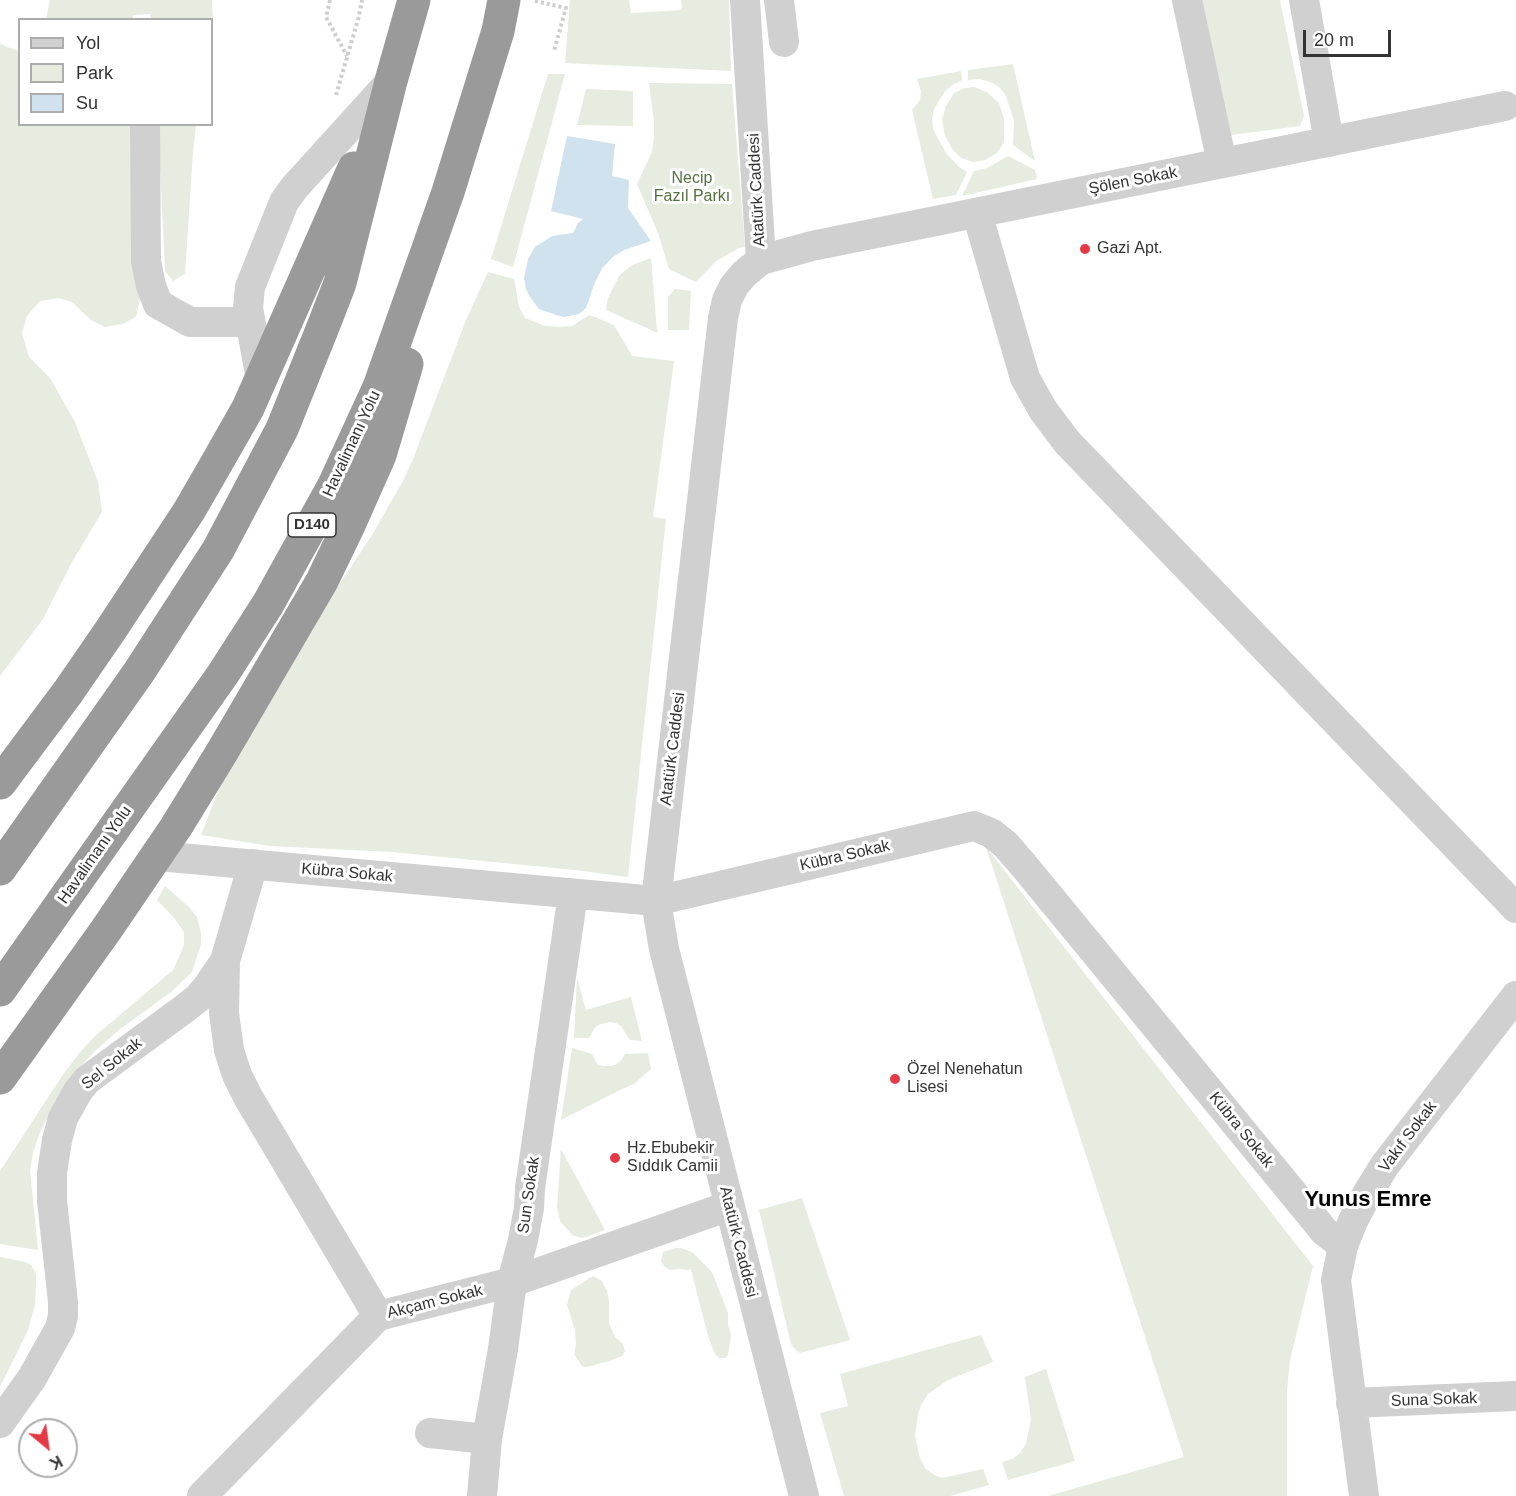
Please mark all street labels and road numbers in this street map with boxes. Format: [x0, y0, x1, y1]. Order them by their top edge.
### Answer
street label: Atatürk Caddesi [744, 133, 770, 247]
street label: Şölen Sokak [1087, 163, 1179, 199]
street label: Havalimanı Yolu [319, 388, 385, 500]
road number: D140 [288, 513, 336, 537]
street label: Atatürk Caddesi [657, 691, 689, 807]
street label: Havalimanı Yolu [54, 802, 136, 908]
street label: Kübra Sokak [798, 836, 892, 876]
street label: Kübra Sokak [301, 859, 393, 887]
street label: Sel Sokak [78, 1034, 146, 1094]
street label: Kübra Sokak [1205, 1088, 1277, 1172]
street label: Vakıf Sokak [1375, 1098, 1441, 1176]
street label: Sun Sokak [514, 1155, 544, 1235]
street label: Atatürk Caddesi [715, 1184, 761, 1300]
street label: Akçam Sokak [385, 1281, 485, 1323]
street label: Suna Sokak [1391, 1389, 1477, 1411]

